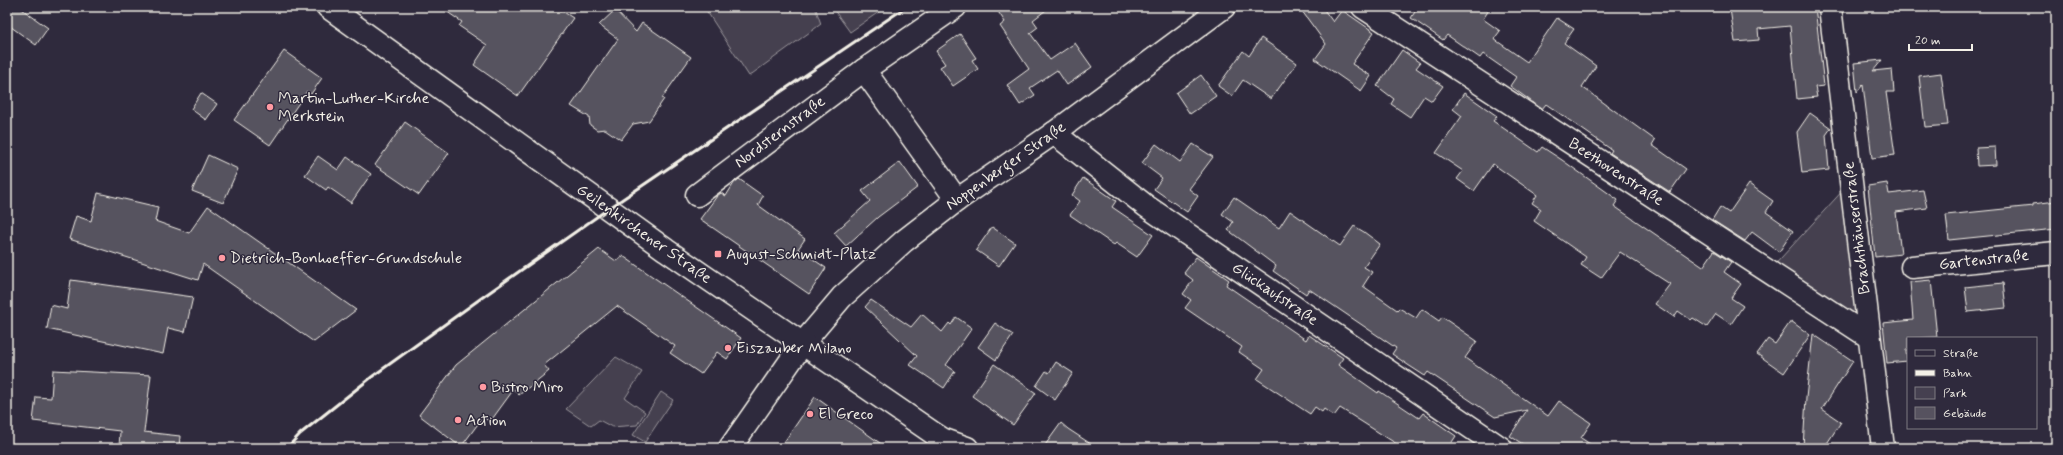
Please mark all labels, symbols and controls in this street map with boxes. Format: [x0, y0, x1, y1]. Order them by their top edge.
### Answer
scale bar [1909, 26, 1972, 52]
text: 20 m [1915, 33, 1941, 49]
place label: Martin-Luther-Kirche Merkstein [278, 88, 430, 127]
street label: Nordsternstraße [730, 91, 830, 173]
marker: Martin-Luther-Kirche Merkstein [265, 102, 275, 112]
street label: Noppenberger Straße [942, 117, 1071, 216]
street label: Beethovenstraße [1564, 133, 1668, 211]
street label: Brachthäuserstraße [1838, 160, 1876, 296]
street label: Geilenkirchener Straße [572, 179, 716, 289]
place label: August-Schmidt-Platz [726, 244, 876, 265]
street label: Gartenstraße [1938, 245, 2030, 275]
place label: Dietrich-Bonhoeffer-Grundschule [230, 248, 462, 269]
marker: August-Schmidt-Platz [713, 249, 723, 259]
marker: Dietrich-Bonhoeffer-Grundschule [217, 253, 227, 263]
street label: Glückaufstraße [1228, 257, 1322, 331]
legend [1907, 337, 2037, 429]
place label: Eiszauber Milano [736, 338, 852, 359]
marker: Eiszauber Milano [723, 343, 733, 353]
text: Straße [1943, 346, 1978, 362]
text: Bahn [1943, 366, 1973, 382]
place label: Bistro Miro [491, 377, 564, 398]
marker: Bistro Miro [478, 382, 488, 392]
text: Park [1943, 386, 1967, 402]
place label: El Greco [818, 404, 873, 425]
text: Gebäude [1943, 406, 1986, 422]
marker: El Greco [805, 409, 815, 419]
place label: Action [466, 410, 507, 431]
marker: Action [453, 415, 463, 425]

